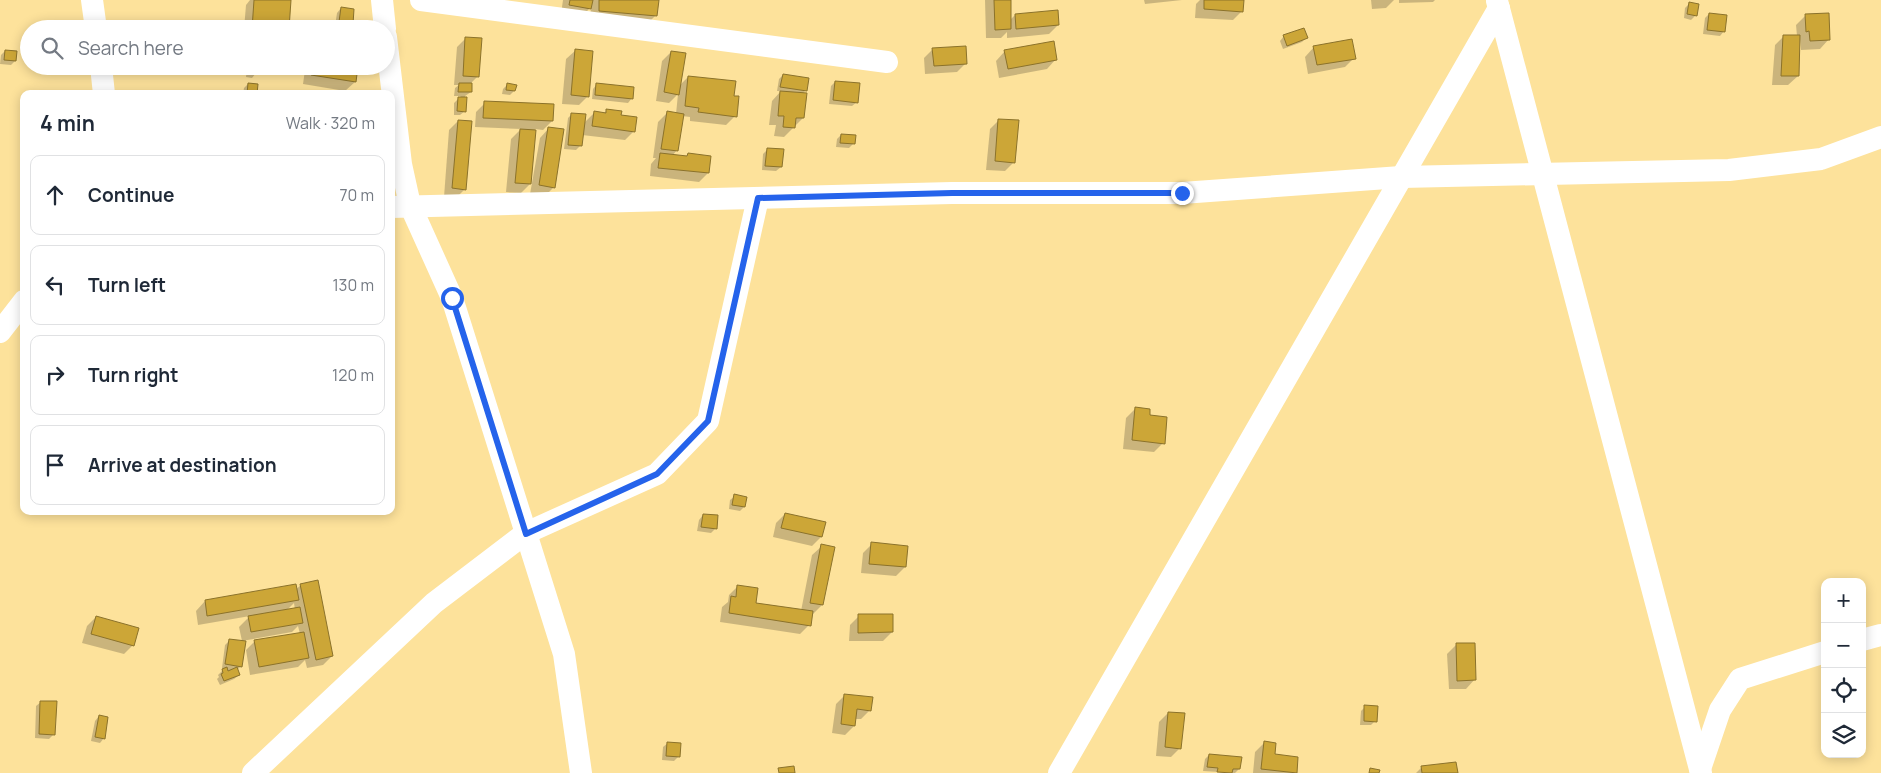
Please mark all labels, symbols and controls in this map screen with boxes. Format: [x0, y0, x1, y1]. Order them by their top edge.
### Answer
search box [20, 20, 395, 75]
icon: search [38, 34, 66, 62]
text: Search here [78, 35, 184, 61]
text: 4 min [40, 109, 95, 137]
text: Walk · 320 m [286, 112, 375, 134]
icon: ahead [41, 181, 69, 209]
text: Continue [88, 182, 174, 208]
route end [1171, 182, 1194, 205]
text: 70 m [339, 184, 374, 206]
icon: left [41, 271, 69, 299]
text: Turn left [88, 272, 166, 298]
text: 130 m [332, 274, 374, 296]
route start [441, 287, 464, 310]
icon: right [41, 361, 69, 389]
text: Turn right [88, 362, 178, 388]
text: 120 m [332, 364, 374, 386]
icon: arrive [41, 451, 69, 479]
text: Arrive at destination [88, 452, 277, 478]
map controls [1821, 578, 1866, 758]
button: + [1821, 578, 1866, 623]
button: − [1821, 623, 1866, 668]
button: locate [1821, 668, 1866, 713]
button: layers [1821, 713, 1866, 758]

